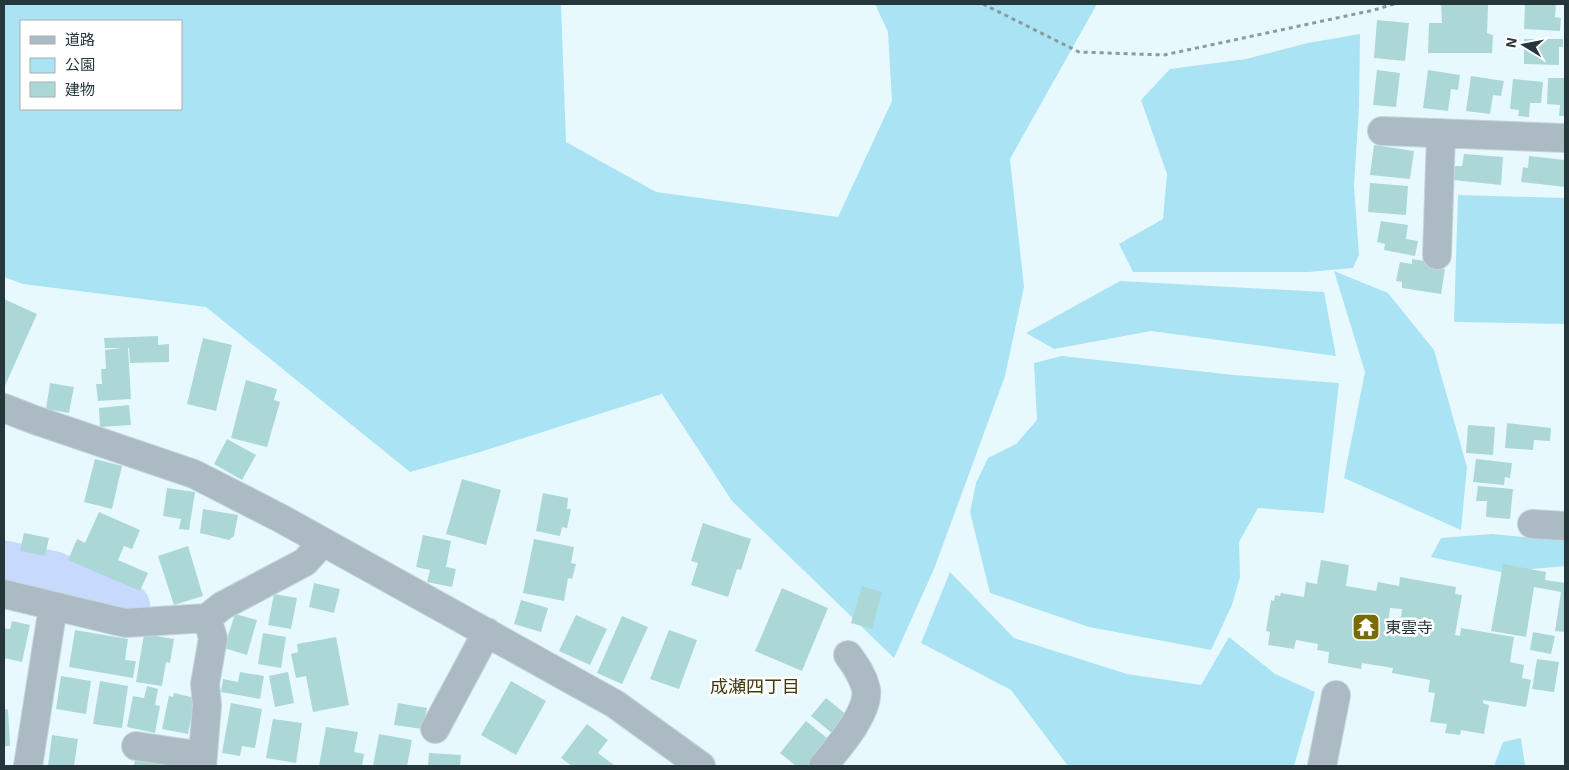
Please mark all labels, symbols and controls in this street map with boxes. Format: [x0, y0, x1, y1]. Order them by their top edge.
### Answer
legend [20, 20, 182, 110]
north arrow [1499, 20, 1549, 70]
text: 道路 [65, 30, 95, 48]
text: N [1501, 36, 1520, 49]
text: 公園 [65, 55, 95, 73]
text: 建物 [65, 80, 95, 98]
temple icon: 東雲寺 [1351, 612, 1381, 642]
place label: 東雲寺 [1385, 617, 1433, 636]
district label: 成瀬四丁目 [710, 675, 800, 697]

